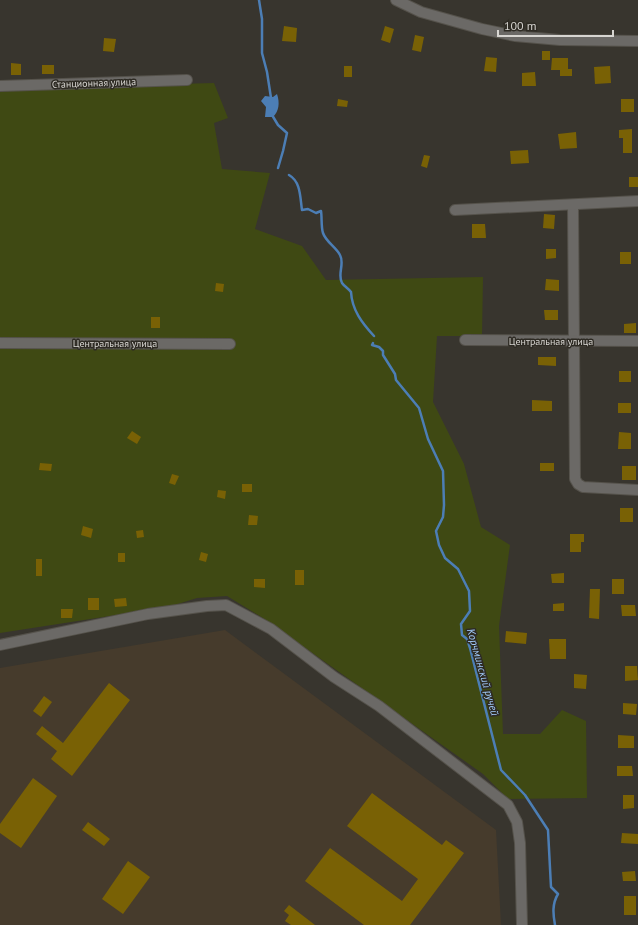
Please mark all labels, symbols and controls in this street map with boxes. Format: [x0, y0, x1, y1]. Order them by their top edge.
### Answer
scale bar [498, 12, 613, 38]
text: 100 m [504, 18, 537, 33]
street label: Станционная улица [52, 75, 136, 91]
street label: Центральная улица [509, 335, 593, 348]
street label: Центральная улица [73, 337, 157, 350]
water label: Корчминский ручей [464, 627, 502, 718]

